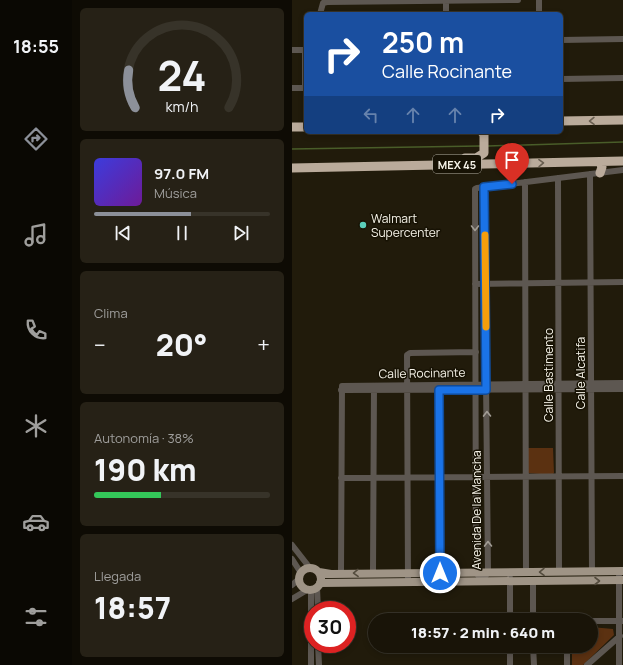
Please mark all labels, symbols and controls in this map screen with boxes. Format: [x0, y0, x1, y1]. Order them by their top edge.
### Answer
text: 250 m [382, 23, 464, 61]
icon: right [316, 28, 368, 80]
text: 18:55 [13, 34, 59, 58]
text: 24 [157, 47, 207, 103]
text: Calle Rocinante [382, 59, 512, 83]
text: km/h [165, 96, 199, 115]
icon: left [360, 104, 382, 126]
icon: ahead [402, 104, 424, 126]
icon: ahead [444, 104, 466, 126]
icon: right [486, 104, 508, 126]
one-way arrow [589, 117, 595, 125]
icon: directions [22, 125, 50, 153]
pin [495, 143, 529, 184]
icon: arrive [501, 149, 523, 171]
road number: MEX 45 [433, 155, 481, 173]
one-way arrow [538, 159, 544, 167]
text: 97.0 FM [154, 163, 209, 184]
text: Música [154, 184, 197, 202]
place label: Walmart Supercenter [371, 210, 441, 241]
marker: Walmart Supercenter [358, 220, 368, 230]
icon: music [22, 221, 50, 249]
icon: previous [112, 222, 134, 244]
icon: pause [171, 222, 193, 244]
icon: next [230, 222, 252, 244]
one-way arrow [471, 225, 479, 231]
text: Clima [94, 304, 128, 322]
icon: phone [22, 316, 50, 344]
text: 20° [156, 324, 208, 365]
street label: Calle Bastimento [540, 328, 557, 422]
text: − [94, 330, 106, 360]
text: + [257, 330, 270, 360]
street label: Calle Alcatifa [572, 337, 589, 409]
street label: Calle Rocinante [379, 364, 465, 382]
one-way arrow [483, 411, 491, 417]
icon: climate [22, 412, 50, 440]
text: Autonomía · 38% [94, 429, 194, 447]
text: 190 km [94, 449, 197, 490]
street label: Avenida De la Mancha [468, 450, 485, 570]
icon: car [22, 508, 50, 536]
one-way arrow [484, 541, 492, 547]
position arrow [419, 552, 461, 594]
text: Llegada [94, 567, 141, 585]
one-way arrow [539, 567, 545, 576]
one-way arrow [353, 569, 359, 577]
one-way arrow [594, 576, 600, 585]
text: 18:57 [94, 587, 171, 628]
speed limit sign: 30 [304, 601, 356, 653]
icon: filters [22, 603, 50, 631]
text: 18:57 · 2 min · 640 m [411, 622, 555, 643]

